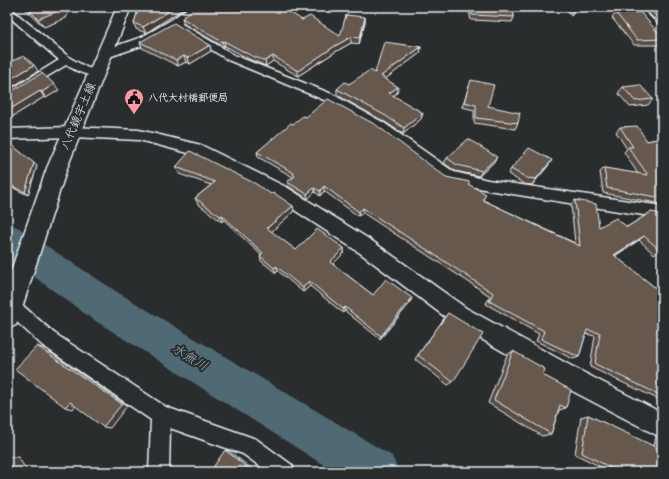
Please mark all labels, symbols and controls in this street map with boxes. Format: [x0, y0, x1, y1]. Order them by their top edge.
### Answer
street label: 八代鏡宇土線 [54, 79, 102, 153]
public building icon: 八代大村橋郵便局 [123, 87, 145, 115]
place label: 八代大村橋郵便局 [148, 89, 228, 107]
water label: 水無川 [167, 337, 213, 377]

